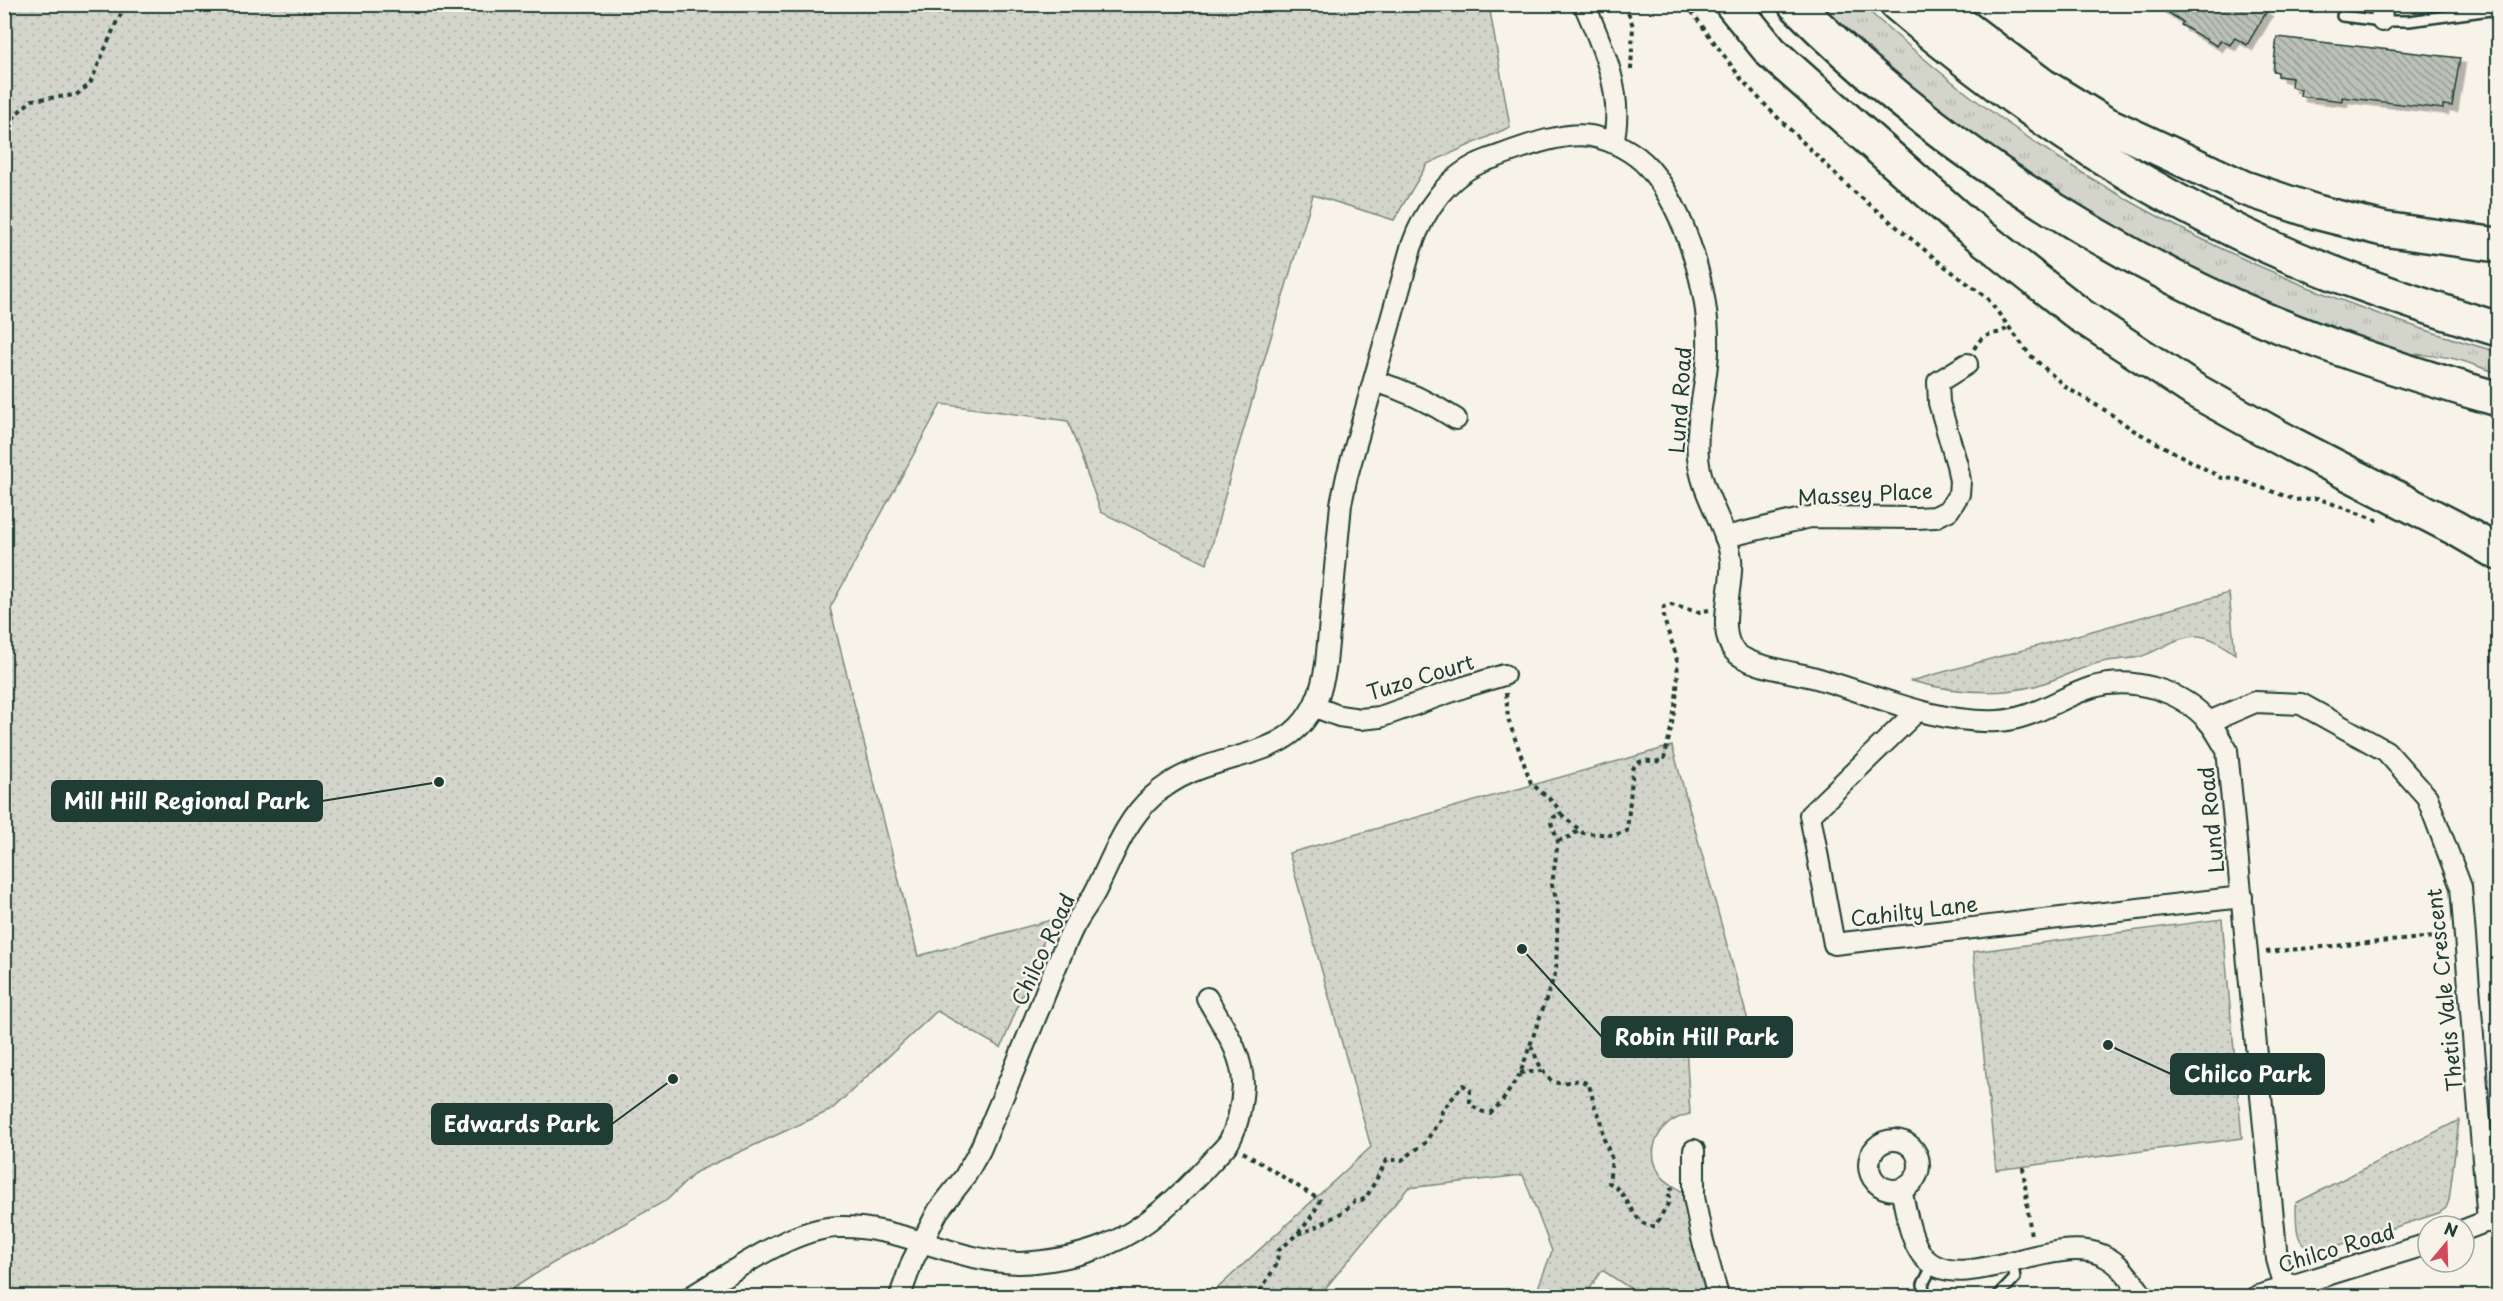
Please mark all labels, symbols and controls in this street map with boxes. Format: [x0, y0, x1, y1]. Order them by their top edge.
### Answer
street label: Lund Road [1659, 345, 1699, 455]
street label: Massey Place [1797, 473, 1933, 513]
street label: Tuzo Court [1363, 645, 1477, 707]
street label: Lund Road [2188, 765, 2232, 875]
callout: Mill Hill Regional Park [52, 781, 322, 821]
text: Mill Hill Regional Park [64, 783, 310, 816]
street label: Cahilty Lane [1848, 886, 1980, 934]
street label: Thetis Vale Crescent [2416, 887, 2470, 1093]
street label: Chilco Road [1002, 888, 1082, 1010]
callout: Robin Hill Park [1602, 1017, 1792, 1057]
text: Robin Hill Park [1615, 1019, 1779, 1052]
callout: Chilco Park [2171, 1054, 2324, 1094]
text: Chilco Park [2184, 1056, 2312, 1089]
callout: Edwards Park [432, 1104, 612, 1144]
text: Edwards Park [444, 1106, 601, 1139]
street label: Chilco Road [2274, 1214, 2398, 1280]
north arrow [2416, 1214, 2476, 1274]
text: N [2441, 1215, 2461, 1242]

